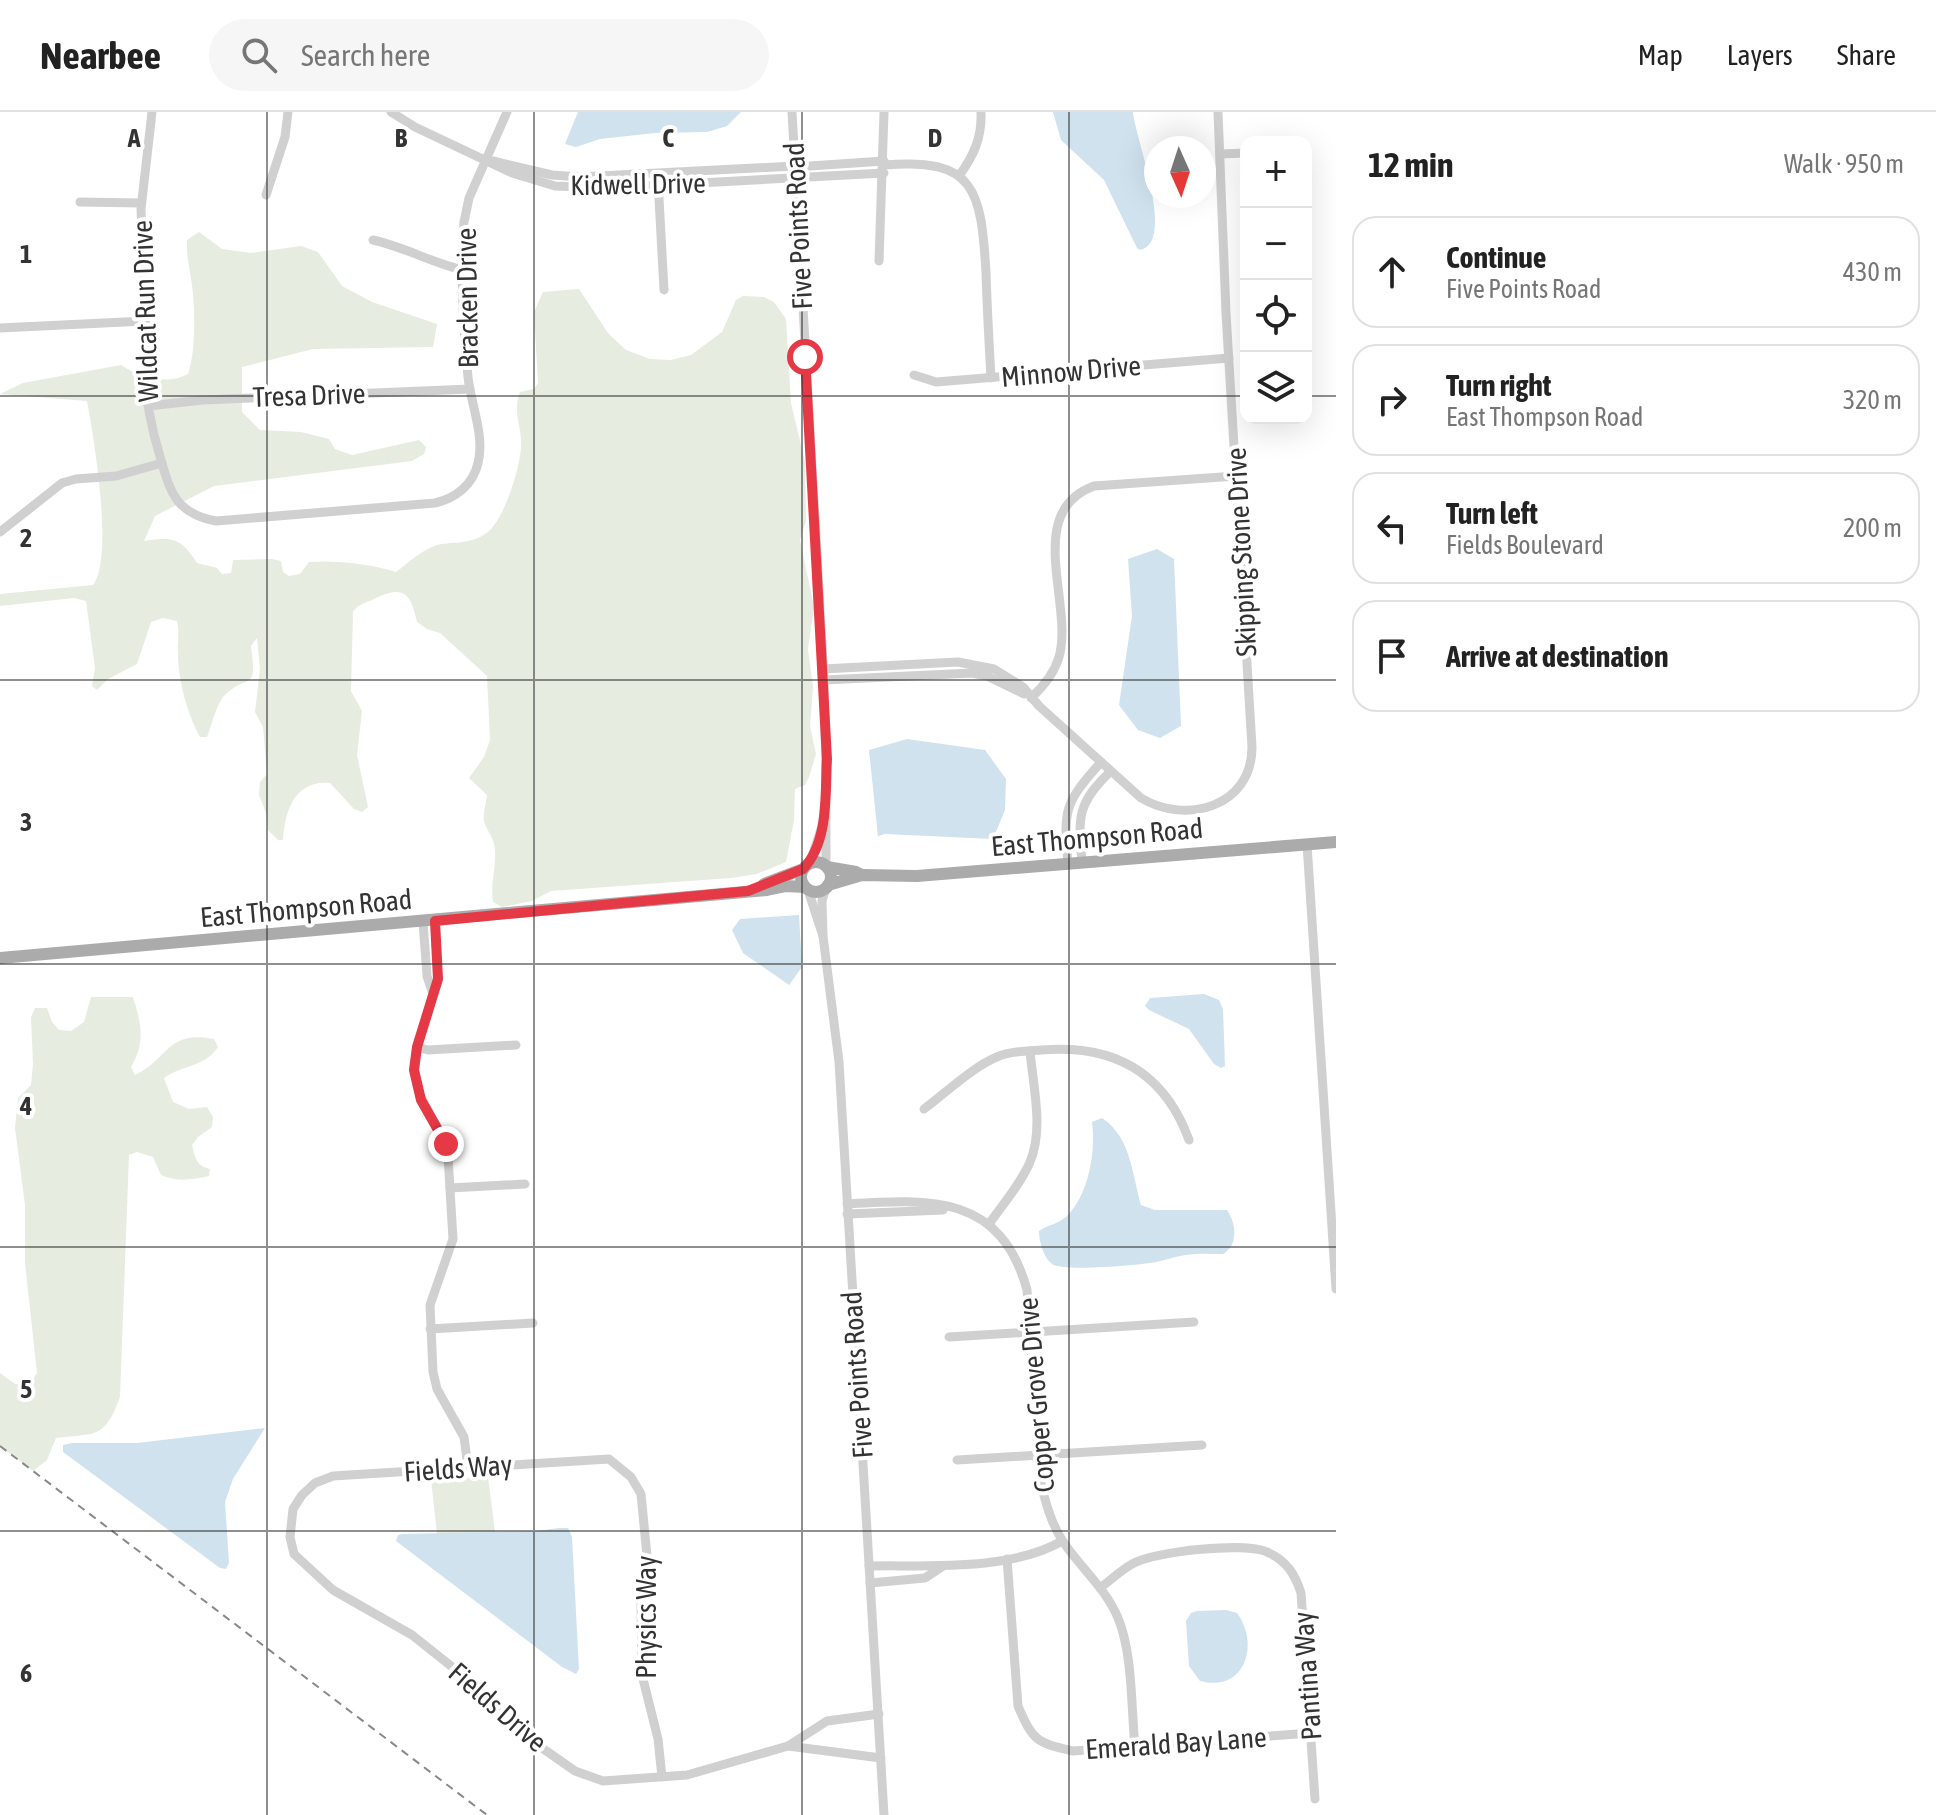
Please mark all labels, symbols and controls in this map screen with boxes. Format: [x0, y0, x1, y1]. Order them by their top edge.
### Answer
search box [209, 19, 769, 91]
icon: search [237, 33, 281, 77]
text: Nearbee [40, 34, 161, 77]
text: Search here [301, 38, 430, 72]
text: Map [1638, 39, 1683, 71]
text: Layers [1727, 39, 1793, 71]
text: Share [1837, 39, 1896, 71]
text: A [127, 123, 141, 153]
text: B [395, 123, 408, 153]
text: C [662, 123, 674, 153]
text: D [928, 123, 942, 153]
north arrow [1144, 136, 1216, 208]
map controls [1240, 136, 1312, 424]
button: + [1240, 136, 1312, 208]
street label: Five Points Road [778, 142, 818, 310]
text: 12 min [1368, 145, 1453, 184]
text: Walk · 950 m [1784, 149, 1904, 179]
street label: Kidwell Drive [570, 167, 706, 201]
button: − [1240, 208, 1312, 280]
street label: Wildcat Run Drive [126, 220, 164, 402]
street label: Bracken Drive [450, 227, 484, 369]
text: 1 [20, 239, 32, 269]
text: Continue [1446, 240, 1546, 274]
icon: ahead [1370, 250, 1414, 294]
text: 430 m [1843, 257, 1902, 287]
text: Five Points Road [1446, 274, 1601, 304]
button: locate [1240, 280, 1312, 352]
route start [787, 339, 823, 375]
street label: Minnow Drive [1000, 349, 1142, 393]
button: layers [1240, 352, 1312, 424]
text: Turn right [1446, 368, 1552, 402]
street label: Tresa Drive [252, 377, 366, 413]
icon: right [1370, 378, 1414, 422]
text: 320 m [1843, 385, 1902, 415]
text: East Thompson Road [1446, 402, 1643, 432]
street label: Skipping Stone Drive [1220, 447, 1262, 657]
text: Turn left [1446, 496, 1538, 530]
icon: left [1370, 506, 1414, 550]
text: 200 m [1843, 513, 1902, 543]
text: 2 [20, 523, 32, 553]
text: Fields Boulevard [1446, 530, 1604, 560]
icon: arrive [1370, 634, 1414, 678]
text: Arrive at destination [1446, 639, 1668, 673]
text: 3 [20, 807, 32, 837]
street label: East Thompson Road [990, 812, 1204, 862]
street label: East Thompson Road [199, 883, 413, 933]
text: 4 [19, 1091, 32, 1121]
route end [428, 1126, 464, 1162]
street label: Five Points Road [835, 1290, 879, 1460]
street label: Copper Grove Drive [1012, 1296, 1060, 1494]
text: 5 [20, 1374, 32, 1404]
street label: Fields Way [403, 1448, 513, 1488]
street label: Physics Way [630, 1555, 662, 1679]
street label: Pantina Way [1287, 1611, 1327, 1741]
street label: Fields Drive [443, 1656, 553, 1758]
text: 6 [20, 1658, 32, 1688]
street label: Emerald Bay Lane [1084, 1721, 1268, 1765]

